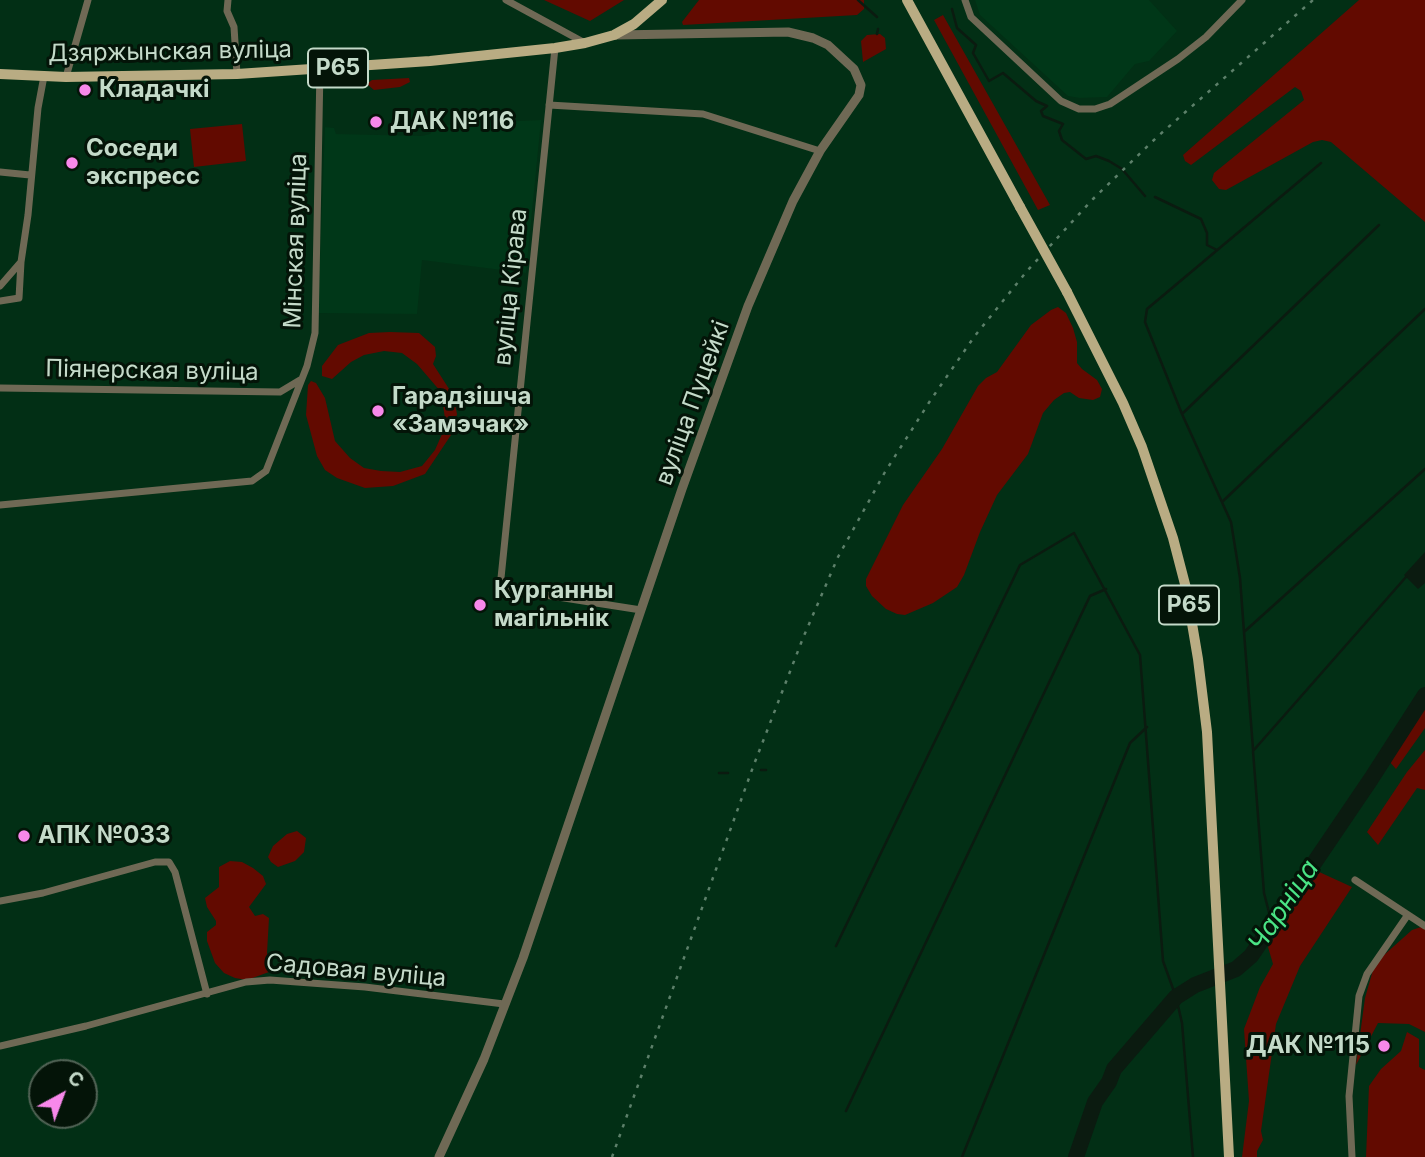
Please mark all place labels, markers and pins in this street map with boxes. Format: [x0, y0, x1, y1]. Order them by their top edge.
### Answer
place label: Кладачкі [99, 76, 210, 104]
marker: Кладачкі [77, 82, 93, 98]
place label: ДАК №116 [390, 108, 514, 136]
marker: ДАК №116 [368, 114, 384, 130]
place label: Соседи экспресс [86, 135, 200, 191]
marker: Соседи экспресс [64, 155, 80, 171]
place label: Гарадзішча «Замэчак» [392, 383, 531, 439]
marker: Гарадзішча «Замэчак» [370, 403, 386, 419]
place label: Курганны магільнік [494, 577, 614, 633]
marker: Курганны магільнік [472, 597, 488, 613]
place label: АПК №033 [38, 822, 170, 850]
marker: АПК №033 [16, 828, 32, 844]
place label: ДАК №115 [1246, 1032, 1370, 1060]
marker: ДАК №115 [1376, 1038, 1392, 1054]

